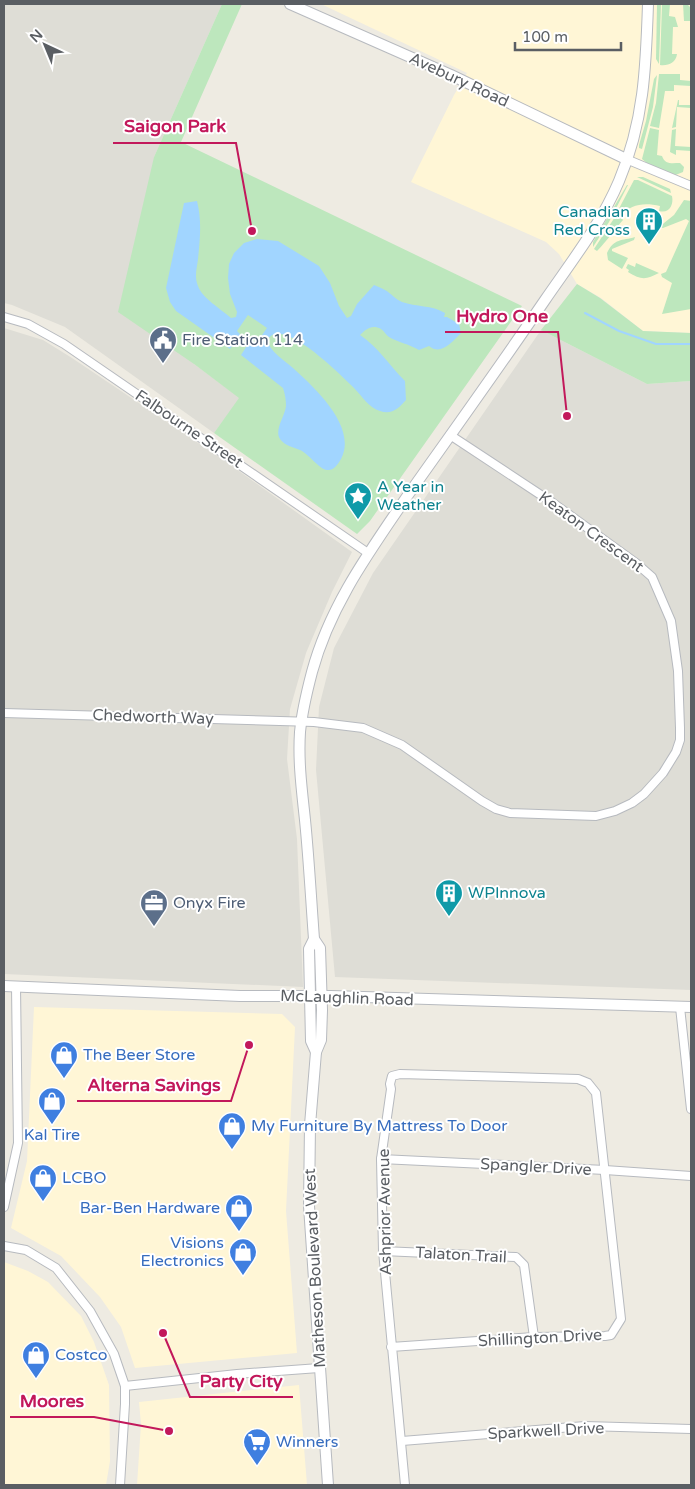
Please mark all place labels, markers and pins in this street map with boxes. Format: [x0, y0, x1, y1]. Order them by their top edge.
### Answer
callout: Saigon Park [113, 110, 236, 143]
place label: Canadian Red Cross [553, 202, 630, 240]
building icon: Canadian Red Cross [634, 206, 664, 245]
callout: Hydro One [445, 299, 558, 332]
public building icon: Fire Station 114 [148, 325, 178, 364]
place label: Fire Station 114 [182, 330, 303, 350]
place label: A Year in Weather [377, 477, 444, 515]
place icon: A Year in Weather [343, 481, 373, 520]
building icon: WPInnova [434, 878, 464, 917]
place label: WPInnova [468, 883, 546, 903]
office icon: Onyx Fire [139, 888, 169, 927]
place label: Onyx Fire [173, 893, 246, 913]
shop icon: The Beer Store [49, 1040, 79, 1079]
place label: The Beer Store [83, 1045, 195, 1065]
callout: Alterna Savings [77, 1068, 231, 1101]
shop icon: Kal Tire [37, 1086, 67, 1125]
shop icon: My Furniture By Mattress To Door [217, 1111, 247, 1150]
place label: My Furniture By Mattress To Door [251, 1116, 508, 1136]
place label: Kal Tire [24, 1125, 80, 1145]
shop icon: LCBO [28, 1163, 58, 1202]
place label: LCBO [62, 1168, 106, 1188]
shop icon: Bar-Ben Hardware [224, 1193, 254, 1232]
place label: Bar-Ben Hardware [80, 1198, 220, 1218]
place label: Visions Electronics [141, 1233, 224, 1271]
shop icon: Visions Electronics [228, 1237, 258, 1276]
shop icon: Costco [21, 1340, 51, 1379]
place label: Costco [55, 1345, 107, 1365]
callout: Party City [190, 1364, 293, 1397]
callout: Moores [10, 1384, 94, 1417]
supermarket icon: Winners [242, 1427, 272, 1466]
place label: Winners [276, 1432, 338, 1452]

